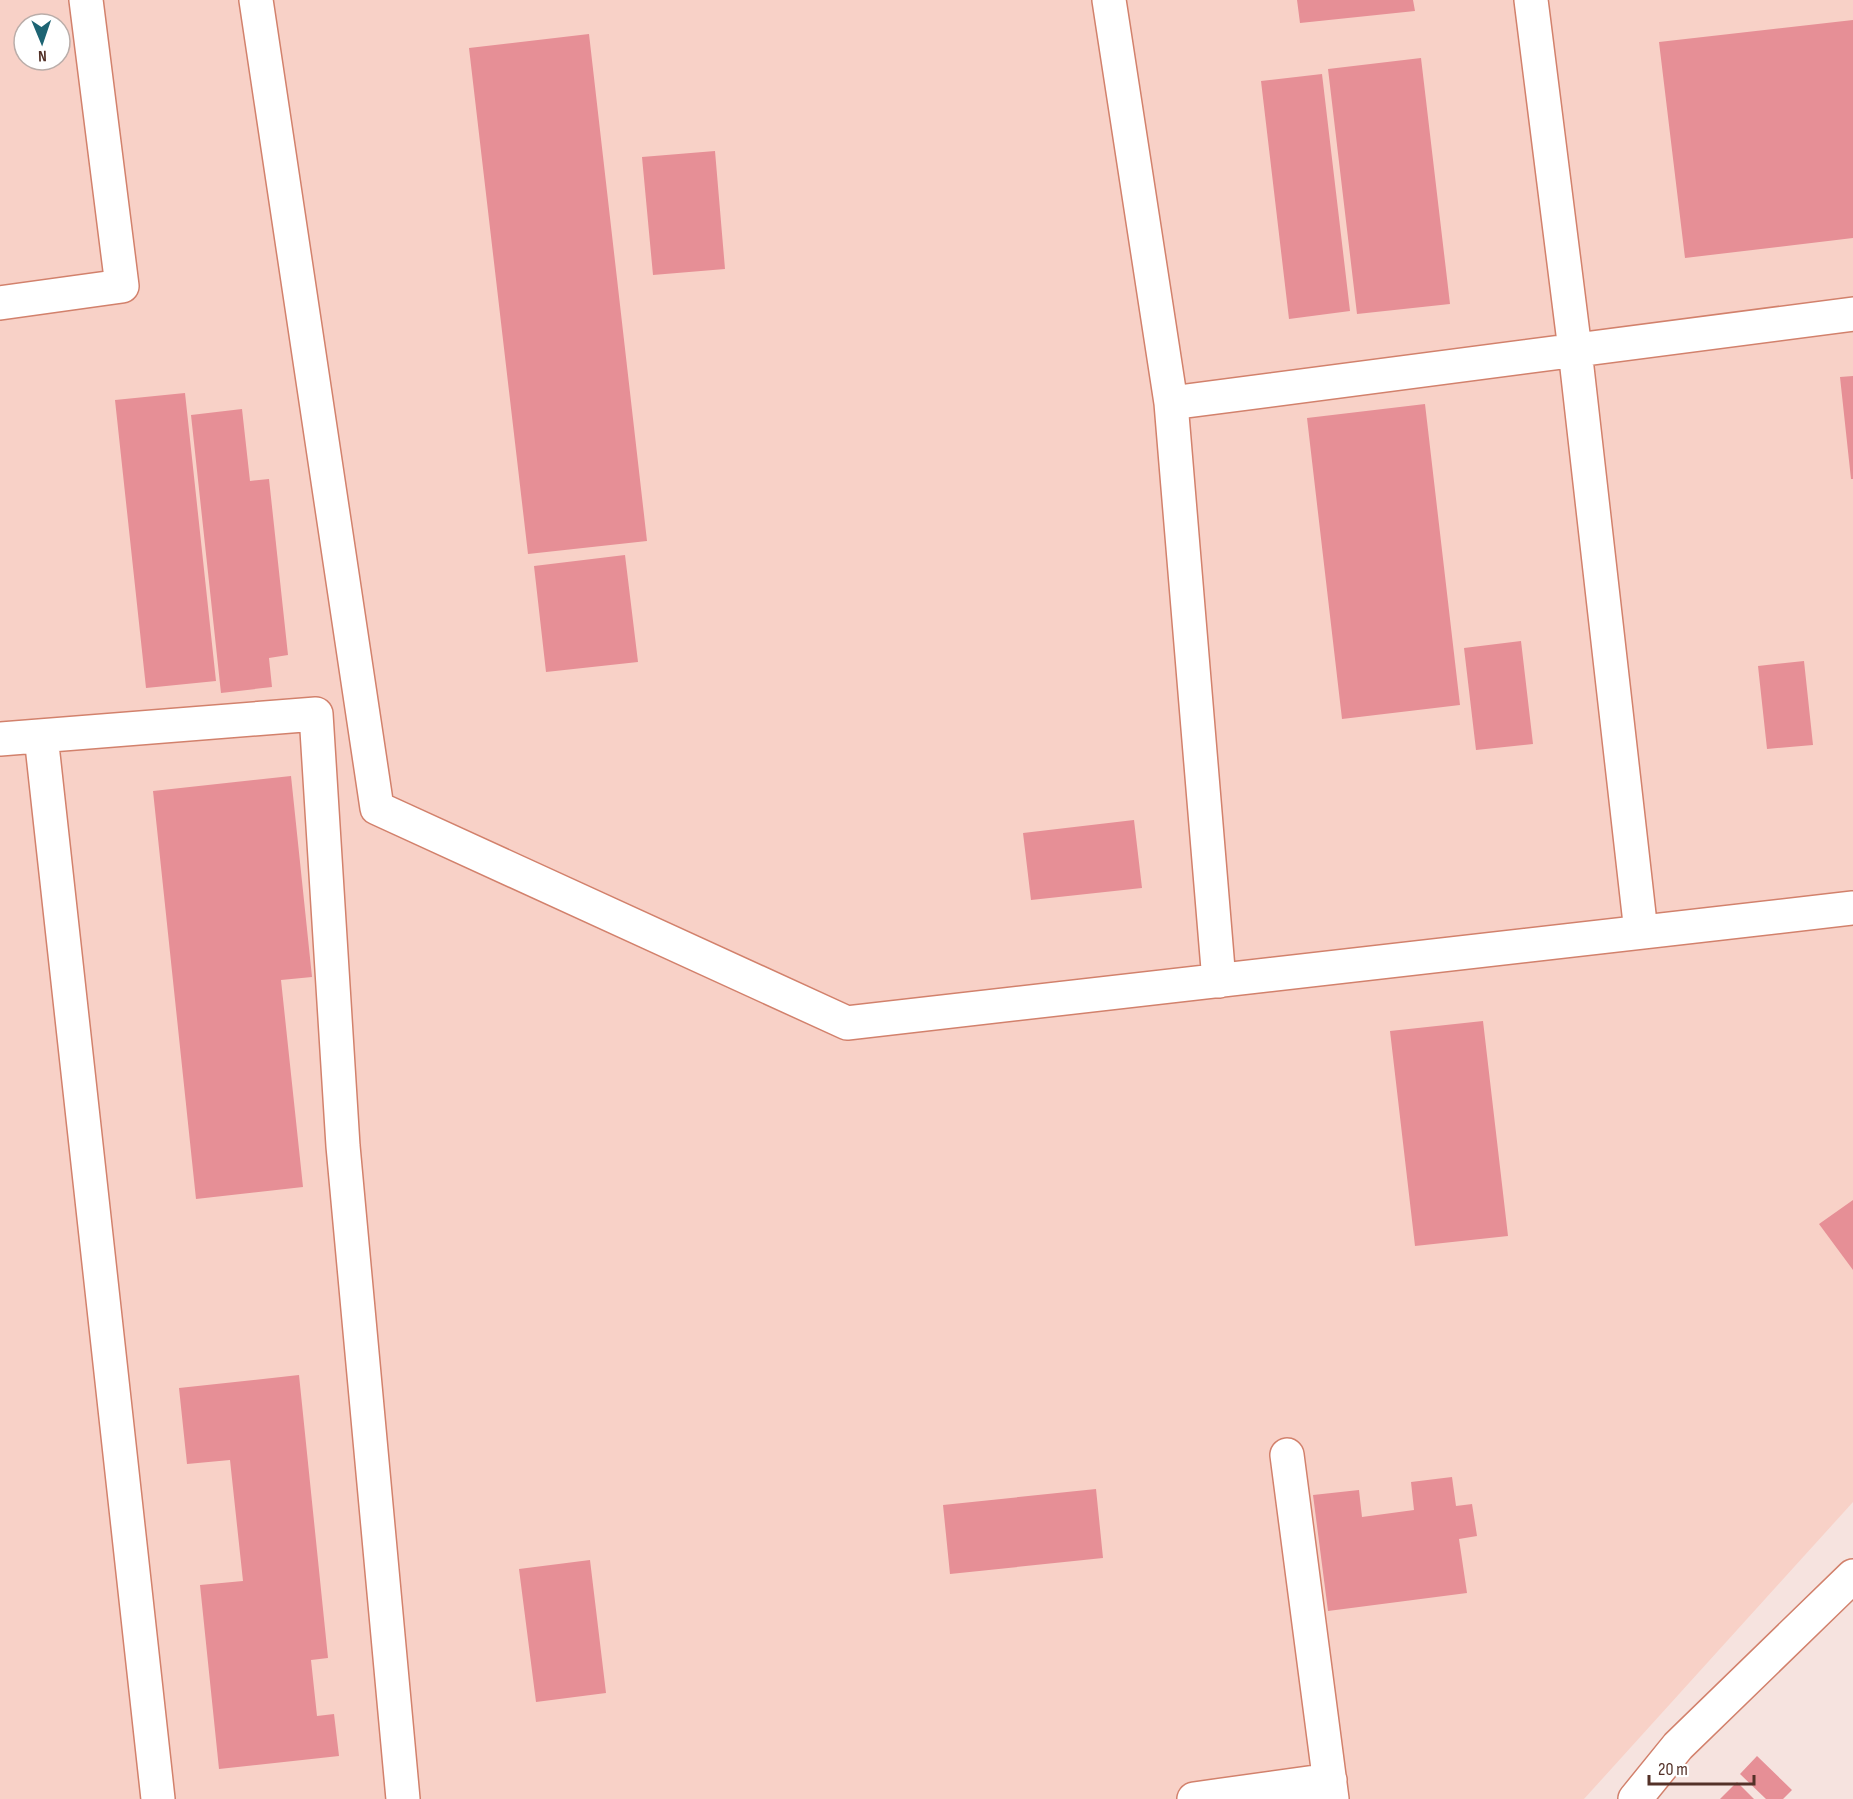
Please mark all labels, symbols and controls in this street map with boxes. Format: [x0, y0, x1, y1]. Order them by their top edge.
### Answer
north arrow [12, 12, 72, 72]
text: N [38, 46, 47, 65]
scale bar [1649, 1748, 1754, 1786]
text: 20 m [1658, 1759, 1688, 1780]

